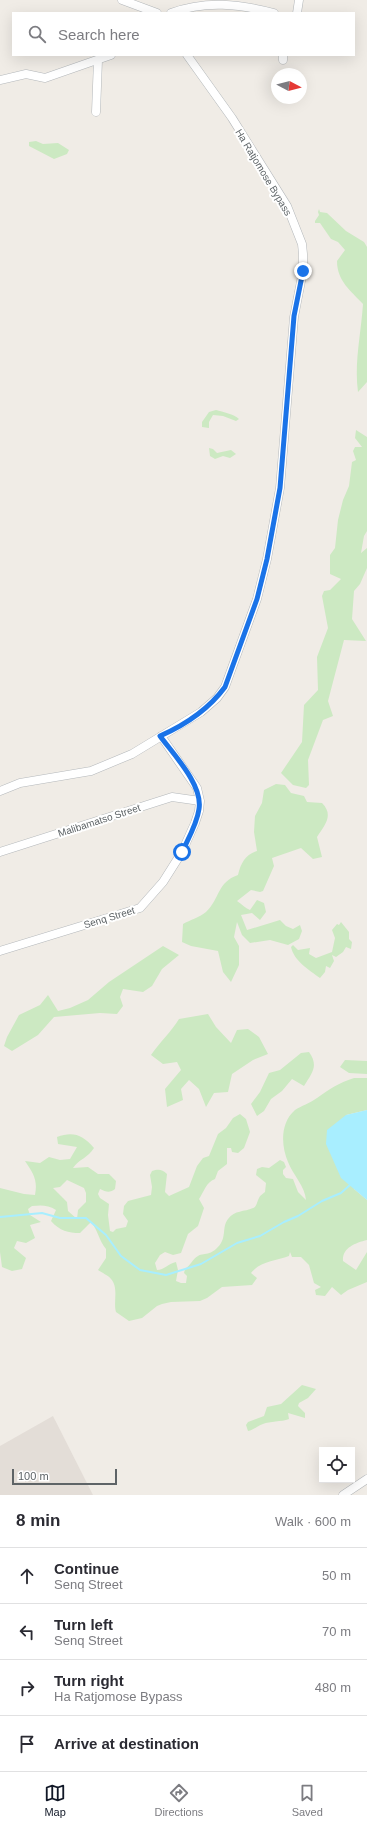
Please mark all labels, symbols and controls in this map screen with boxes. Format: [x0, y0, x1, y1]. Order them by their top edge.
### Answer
search box [12, 12, 355, 56]
icon: search [26, 23, 48, 45]
text: Search here [58, 26, 140, 43]
north arrow [271, 68, 307, 104]
street label: Ha Ratjomose Bypass [233, 127, 294, 217]
route end [294, 262, 312, 280]
street label: Malibamatso Street [56, 802, 142, 839]
route start [173, 843, 191, 861]
street label: Senq Street [82, 904, 136, 930]
map controls [319, 1447, 355, 1483]
button: locate [319, 1447, 355, 1483]
scale bar [12, 1467, 117, 1486]
text: 100 m [18, 1470, 49, 1482]
text: 8 min [16, 1511, 60, 1530]
text: Walk · 600 m [275, 1514, 351, 1529]
text: Continue [54, 1560, 119, 1577]
icon: ahead [16, 1565, 38, 1587]
text: 50 m [322, 1568, 351, 1583]
text: Senq Street [54, 1577, 123, 1592]
text: Turn left [54, 1616, 113, 1633]
icon: left [16, 1621, 38, 1643]
text: 70 m [322, 1624, 351, 1639]
text: Senq Street [54, 1633, 123, 1648]
text: Turn right [54, 1672, 124, 1689]
icon: right [16, 1677, 38, 1699]
text: 480 m [315, 1680, 351, 1695]
text: Ha Ratjomose Bypass [54, 1689, 183, 1704]
icon: arrive [16, 1733, 38, 1755]
text: Arrive at destination [54, 1735, 199, 1752]
tab: Map [44, 1782, 66, 1818]
tab: Directions [154, 1782, 203, 1818]
tab: Saved [292, 1782, 323, 1818]

